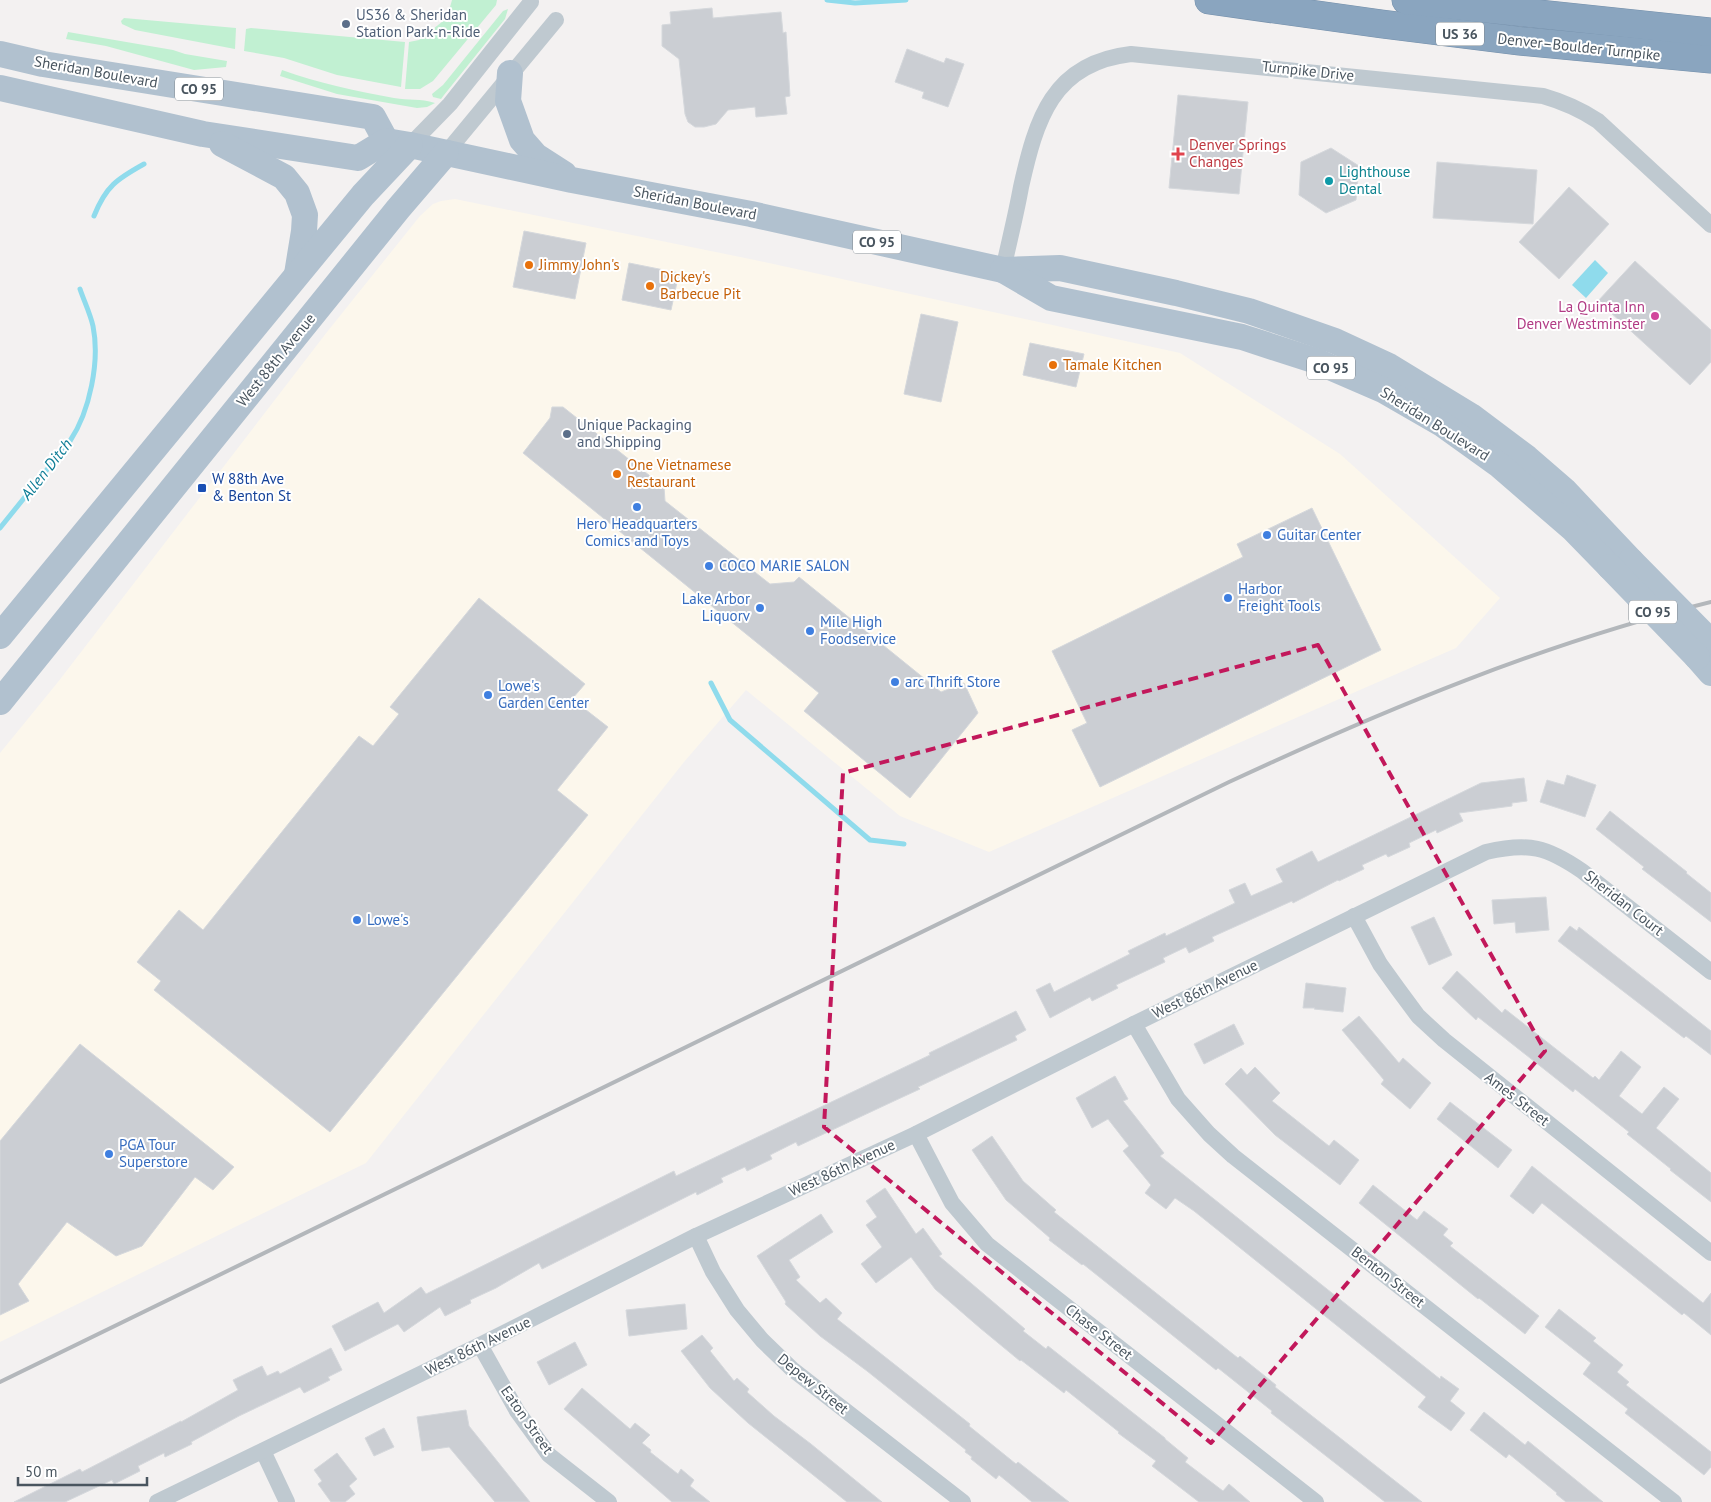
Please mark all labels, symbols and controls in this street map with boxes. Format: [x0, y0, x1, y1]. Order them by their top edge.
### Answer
place label: US36 & Sheridan Station Park-n-Ride [356, 5, 480, 41]
marker: US36 & Sheridan Station Park-n-Ride [340, 18, 352, 30]
road number: US 36 [1436, 22, 1484, 46]
street label: Denver–Boulder Turnpike [1497, 28, 1662, 65]
street label: Sheridan Boulevard [33, 51, 159, 92]
street label: Turnpike Drive [1261, 56, 1355, 85]
road number: CO 95 [175, 78, 223, 100]
place label: Denver Springs Changes [1189, 135, 1286, 171]
marker: Denver Springs Changes [1171, 147, 1185, 161]
place label: Lighthouse Dental [1339, 162, 1410, 198]
marker: Lighthouse Dental [1323, 175, 1335, 187]
street label: Sheridan Boulevard [632, 181, 758, 224]
road number: CO 95 [853, 230, 901, 253]
place label: Jimmy John's [538, 255, 620, 274]
marker: Jimmy John's [523, 259, 535, 271]
place label: Dickey's Barbecue Pit [660, 267, 741, 303]
marker: Dickey's Barbecue Pit [644, 280, 656, 292]
place label: La Quinta Inn Denver Westminster [1517, 297, 1645, 333]
street label: West 88th Avenue [232, 309, 319, 410]
marker: La Quinta Inn Denver Westminster [1649, 310, 1661, 322]
place label: Tamale Kitchen [1063, 355, 1162, 374]
road number: CO 95 [1307, 356, 1355, 379]
marker: Tamale Kitchen [1047, 359, 1059, 371]
street label: Sheridan Boulevard [1377, 382, 1493, 465]
place label: Unique Packaging and Shipping [577, 415, 692, 451]
marker: Unique Packaging and Shipping [561, 428, 573, 440]
water label: Allen Ditch [15, 435, 76, 504]
place label: One Vietnamese Restaurant [627, 455, 731, 491]
marker: One Vietnamese Restaurant [611, 468, 623, 480]
place label: W 88th Ave & Benton St [212, 469, 291, 505]
marker: W 88th Ave & Benton St [196, 482, 208, 494]
marker: Hero Headquarters Comics and Toys [631, 501, 643, 513]
place label: Hero Headquarters Comics and Toys [576, 514, 698, 550]
place label: Guitar Center [1277, 525, 1361, 544]
marker: Guitar Center [1261, 529, 1273, 541]
place label: COCO MARIE SALON [719, 556, 850, 575]
marker: COCO MARIE SALON [703, 560, 715, 572]
place label: Harbor Freight Tools [1238, 579, 1321, 615]
place label: Lake Arbor Liquorv [682, 589, 751, 625]
marker: Harbor Freight Tools [1222, 592, 1234, 604]
road number: CO 95 [1629, 600, 1677, 624]
marker: Lake Arbor Liquorv [754, 602, 766, 614]
place label: Mile High Foodservice [820, 612, 896, 648]
marker: Mile High Foodservice [804, 625, 816, 637]
place label: arc Thrift Store [905, 672, 1000, 691]
place label: Lowe's Garden Center [498, 676, 589, 712]
marker: arc Thrift Store [889, 676, 901, 688]
marker: Lowe's Garden Center [482, 689, 494, 701]
street label: Sheridan Court [1581, 866, 1668, 939]
place label: Lowe's [367, 910, 409, 929]
marker: Lowe's [351, 914, 363, 926]
street label: West 86th Avenue [1149, 955, 1261, 1022]
street label: Ames Street [1481, 1067, 1554, 1130]
place label: PGA Tour Superstore [119, 1135, 188, 1171]
street label: West 86th Avenue [786, 1135, 898, 1200]
marker: PGA Tour Superstore [103, 1148, 115, 1160]
street label: Benton Street [1348, 1242, 1429, 1311]
street label: Chase Street [1062, 1299, 1137, 1364]
street label: West 86th Avenue [422, 1312, 534, 1379]
street label: Depew Street [774, 1349, 853, 1418]
street label: Eaton Street [497, 1382, 558, 1458]
scale bar [18, 1454, 146, 1486]
text: 50 m [25, 1462, 58, 1481]

